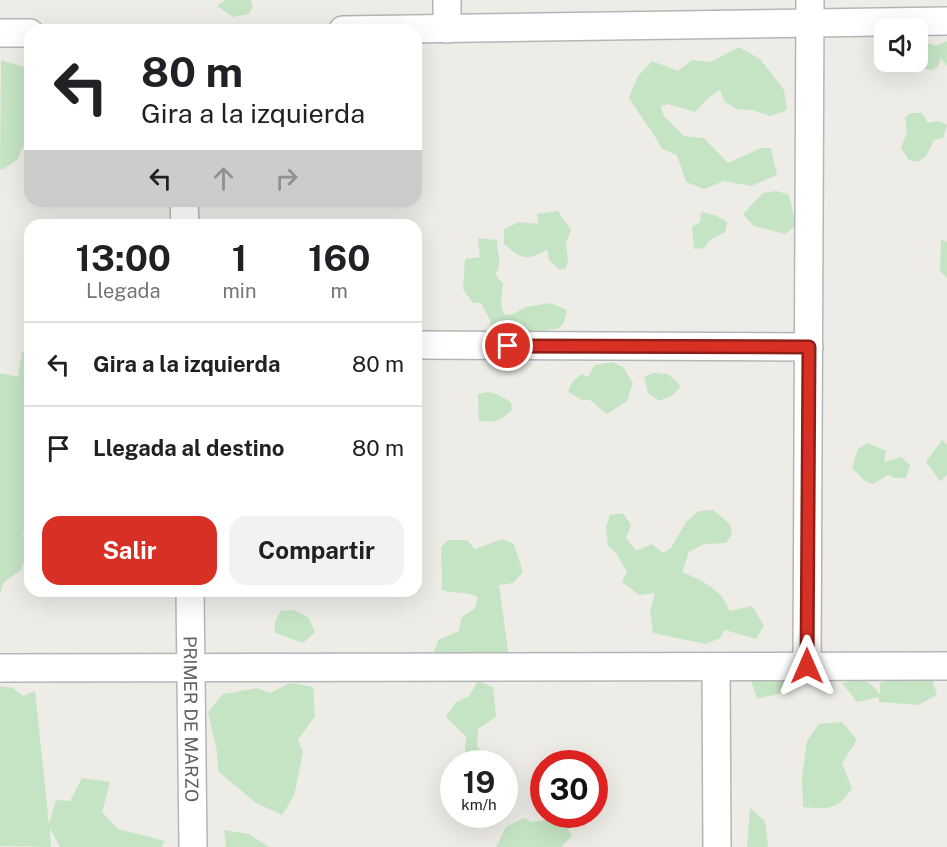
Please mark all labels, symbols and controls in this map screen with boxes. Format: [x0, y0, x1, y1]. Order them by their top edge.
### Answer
map controls [874, 18, 928, 72]
button: sound [874, 18, 928, 72]
text: 80 m [141, 47, 243, 96]
icon: left [42, 48, 120, 126]
text: Gira a la izquierda [141, 97, 365, 129]
icon: left [144, 162, 177, 195]
icon: ahead [207, 162, 240, 195]
icon: right [270, 162, 303, 195]
text: 13:00 [76, 237, 171, 279]
text: 1 [232, 237, 247, 279]
text: 160 [308, 237, 370, 279]
text: Llegada [86, 279, 161, 303]
text: min [223, 279, 256, 303]
text: m [331, 279, 348, 303]
pin [482, 320, 533, 371]
icon: arrive [491, 329, 524, 362]
icon: left [42, 348, 75, 381]
text: Gira a la izquierda [93, 351, 280, 377]
text: 80 m [352, 351, 404, 377]
icon: arrive [42, 432, 75, 465]
text: Llegada al destino [93, 435, 284, 461]
text: 80 m [352, 435, 404, 461]
button: Salir [42, 516, 217, 585]
button: Compartir [229, 516, 404, 585]
position arrow [775, 634, 839, 698]
street label: PRIMER DE MARZO [180, 636, 203, 802]
speed limit sign: 30 [530, 750, 608, 828]
text: 19 [463, 764, 495, 800]
text: km/h [461, 796, 497, 813]

